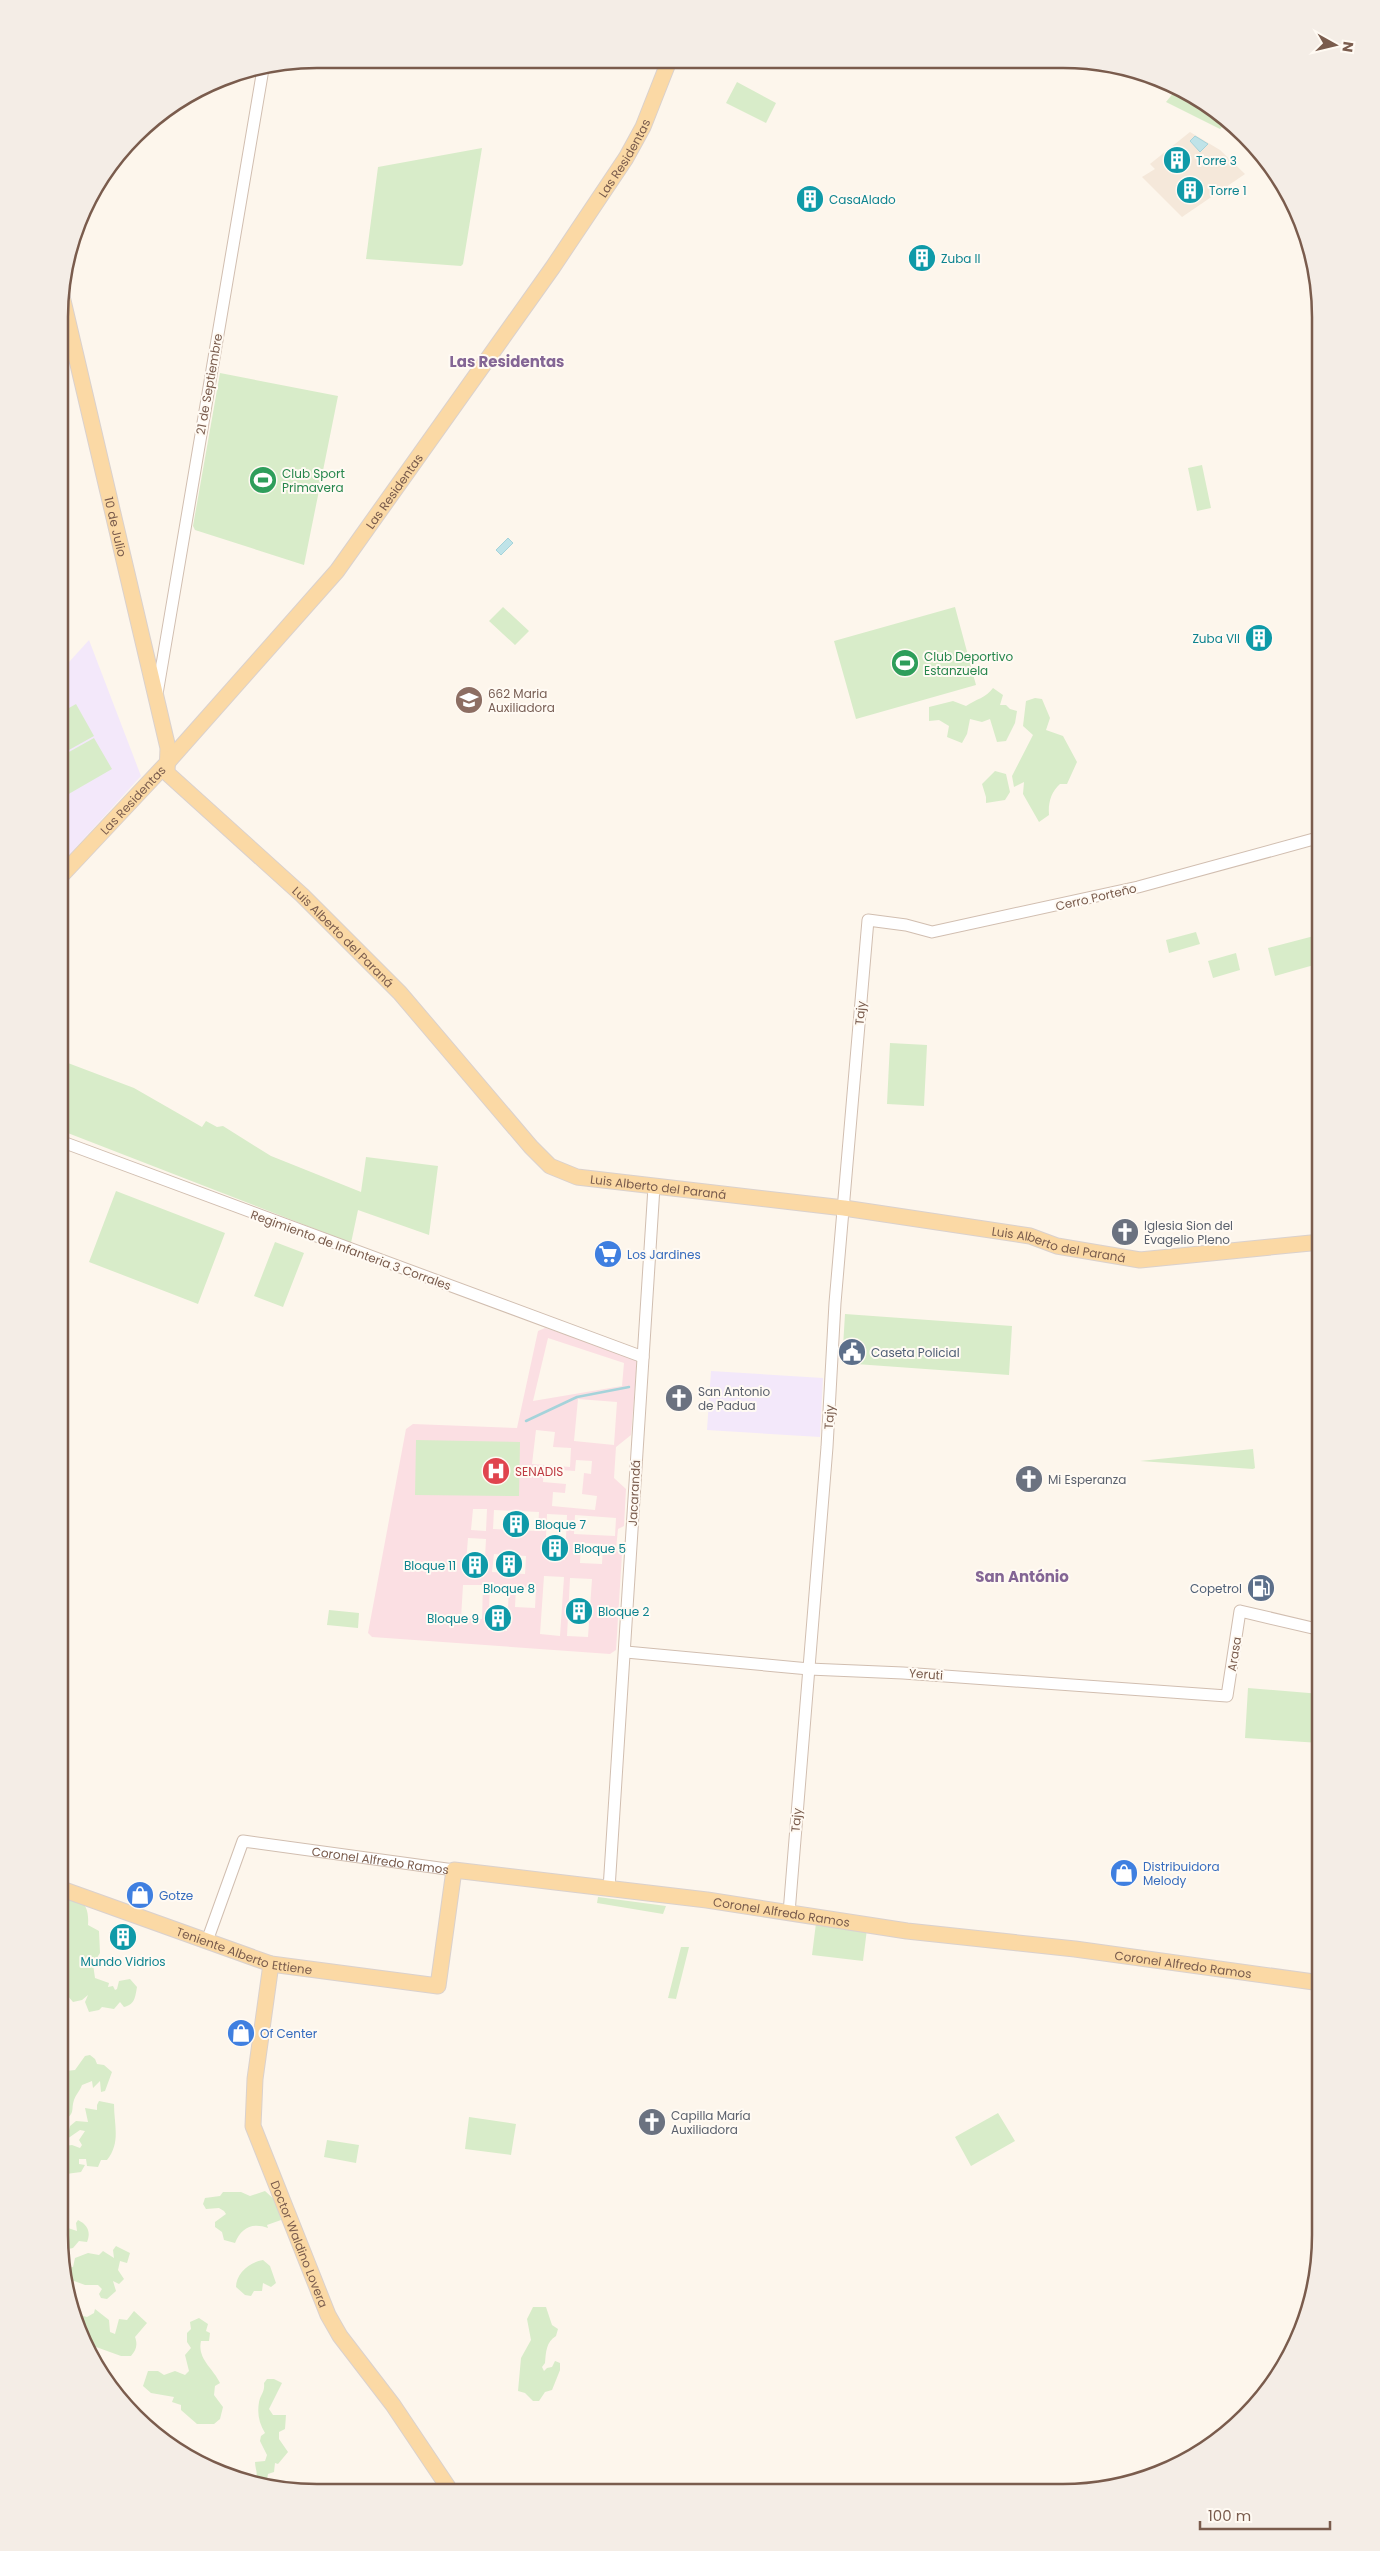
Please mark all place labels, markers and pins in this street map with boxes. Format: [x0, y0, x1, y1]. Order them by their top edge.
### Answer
building icon: Torre 3 [1162, 145, 1192, 175]
place label: Torre 3 [1196, 152, 1237, 169]
building icon: Torre 1 [1175, 175, 1205, 205]
place label: Torre 1 [1209, 182, 1247, 199]
building icon: CasaAlado [795, 184, 825, 214]
place label: CasaAlado [829, 191, 896, 208]
building icon: Zuba II [907, 243, 937, 273]
place label: Zuba II [941, 250, 981, 267]
sports icon: Club Sport Primavera [248, 465, 278, 495]
place label: Club Sport Primavera [282, 465, 345, 496]
building icon: Zuba VII [1244, 623, 1274, 653]
place label: Zuba VII [1192, 630, 1240, 647]
sports icon: Club Deportivo Estanzuela [890, 648, 920, 678]
place label: Club Deportivo Estanzuela [924, 648, 1013, 679]
school or university icon: 662 Maria Auxiliadora [454, 685, 484, 715]
place label: 662 Maria Auxiliadora [488, 685, 555, 716]
church icon: Iglesia Sion del Evagelio Pleno [1110, 1217, 1140, 1247]
place label: Iglesia Sion del Evagelio Pleno [1144, 1217, 1233, 1248]
supermarket icon: Los Jardines [593, 1239, 623, 1269]
place label: Los Jardines [627, 1246, 701, 1263]
public building icon: Caseta Policial [837, 1337, 867, 1367]
place label: Caseta Policial [871, 1344, 960, 1361]
church icon: San Antonio de Padua [664, 1383, 694, 1413]
place label: San Antonio de Padua [698, 1383, 770, 1414]
hospital icon: SENADIS [481, 1456, 511, 1486]
place label: SENADIS [515, 1463, 563, 1480]
church icon: Mi Esperanza [1014, 1464, 1044, 1494]
place label: Mi Esperanza [1048, 1471, 1126, 1488]
building icon: Bloque 7 [501, 1509, 531, 1539]
place label: Bloque 7 [535, 1516, 586, 1533]
building icon: Bloque 5 [540, 1533, 570, 1563]
place label: Bloque 5 [574, 1540, 626, 1557]
building icon: Bloque 8 [494, 1549, 524, 1579]
building icon: Bloque 11 [460, 1550, 490, 1580]
place label: Bloque 11 [404, 1557, 456, 1574]
fuel station icon: Copetrol [1246, 1573, 1276, 1603]
place label: Bloque 8 [483, 1580, 535, 1597]
place label: Copetrol [1190, 1580, 1242, 1597]
building icon: Bloque 2 [564, 1596, 594, 1626]
building icon: Bloque 9 [483, 1603, 513, 1633]
place label: Bloque 2 [598, 1603, 649, 1620]
place label: Bloque 9 [427, 1610, 479, 1627]
shop icon: Distribuidora Melody [1109, 1858, 1139, 1888]
place label: Distribuidora Melody [1143, 1858, 1220, 1889]
shop icon: Gotze [125, 1880, 155, 1910]
place label: Gotze [159, 1887, 193, 1904]
building icon: Mundo Vidrios [108, 1922, 138, 1952]
place label: Mundo Vidrios [80, 1953, 166, 1970]
shop icon: Of Center [226, 2018, 256, 2048]
place label: Of Center [260, 2025, 318, 2042]
church icon: Capilla María Auxiliadora [637, 2107, 667, 2137]
place label: Capilla María Auxiliadora [671, 2107, 751, 2138]

